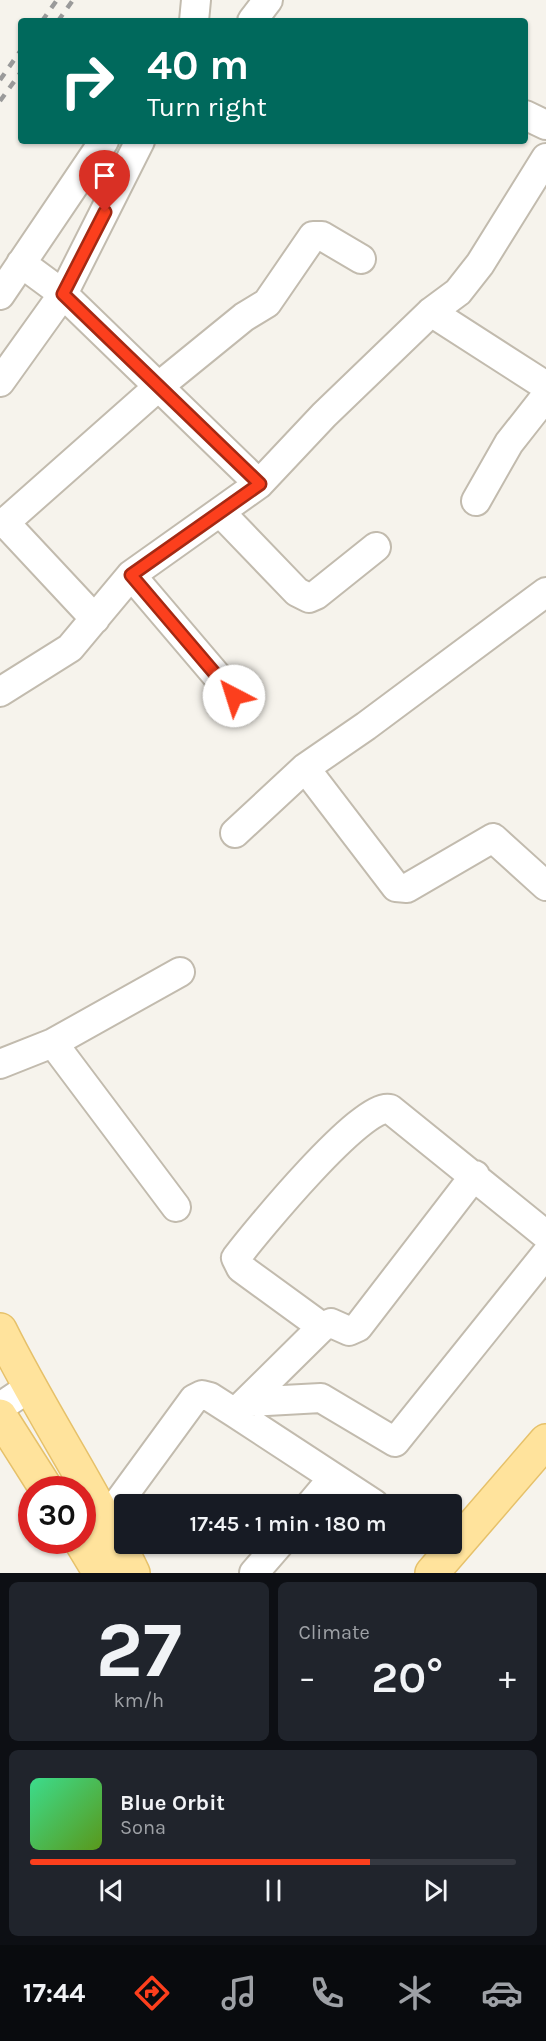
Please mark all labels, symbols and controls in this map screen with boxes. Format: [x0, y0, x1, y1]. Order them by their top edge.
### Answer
text: 40 m [147, 40, 249, 90]
icon: right [48, 42, 126, 120]
text: Turn right [147, 91, 267, 123]
pin [79, 150, 130, 212]
icon: arrive [88, 159, 121, 192]
position arrow [202, 664, 266, 728]
speed limit sign: 30 [18, 1476, 96, 1554]
text: 17:45 · 1 min · 180 m [190, 1511, 386, 1537]
text: 27 [96, 1604, 182, 1696]
text: Climate [299, 1621, 370, 1644]
text: 20° [371, 1651, 443, 1703]
text: − [299, 1658, 316, 1696]
text: + [499, 1658, 516, 1696]
text: km/h [113, 1689, 164, 1712]
text: Blue Orbit [120, 1790, 225, 1816]
text: Sona [120, 1816, 166, 1839]
icon: previous [95, 1874, 128, 1907]
icon: pause [257, 1874, 290, 1907]
icon: next [419, 1874, 452, 1907]
icon: directions [131, 1972, 173, 2014]
icon: music [218, 1972, 260, 2014]
icon: phone [306, 1972, 348, 2014]
icon: climate [394, 1972, 436, 2014]
icon: car [481, 1972, 523, 2014]
text: 17:44 [23, 1977, 85, 2009]

